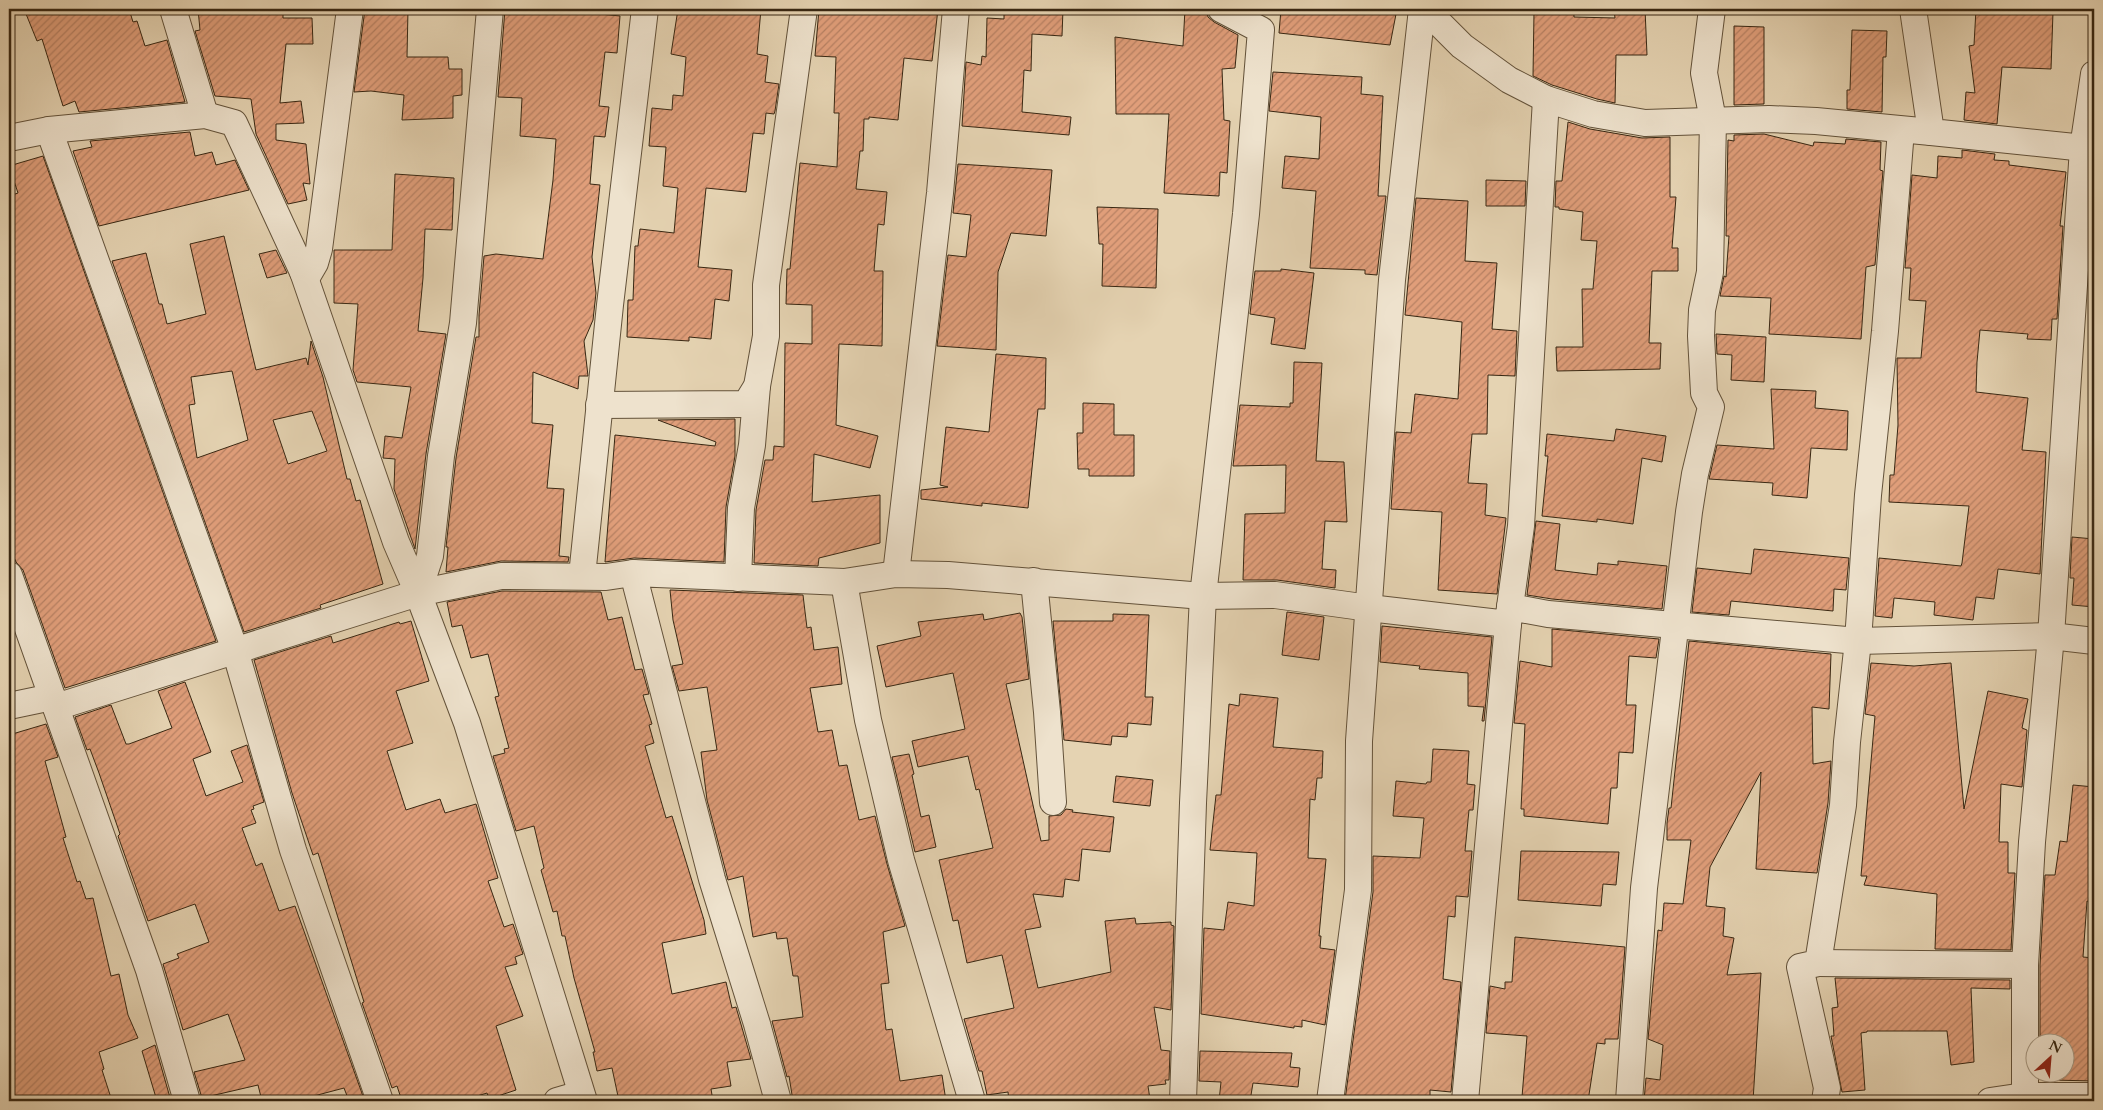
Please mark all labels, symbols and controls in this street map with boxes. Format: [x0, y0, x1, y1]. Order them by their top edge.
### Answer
north arrow [2026, 1032, 2076, 1082]
text: N [2046, 1036, 2065, 1058]

